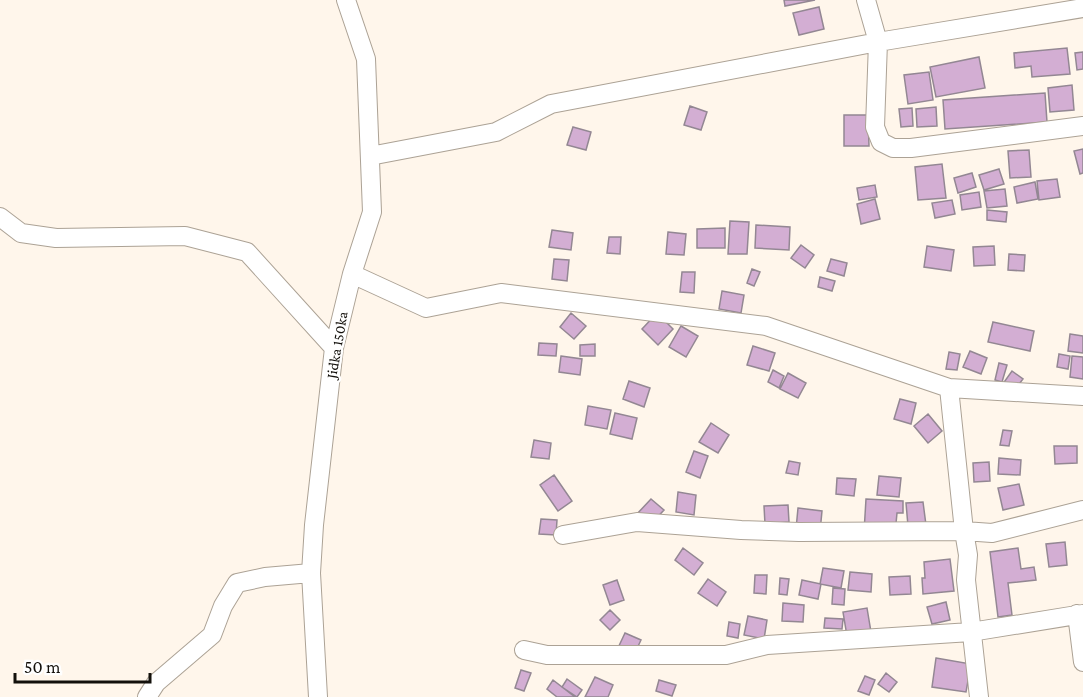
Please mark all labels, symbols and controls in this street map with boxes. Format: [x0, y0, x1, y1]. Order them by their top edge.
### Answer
street label: Jidka 150ka [323, 310, 352, 382]
scale bar [15, 646, 150, 684]
text: 50 m [24, 657, 61, 677]

